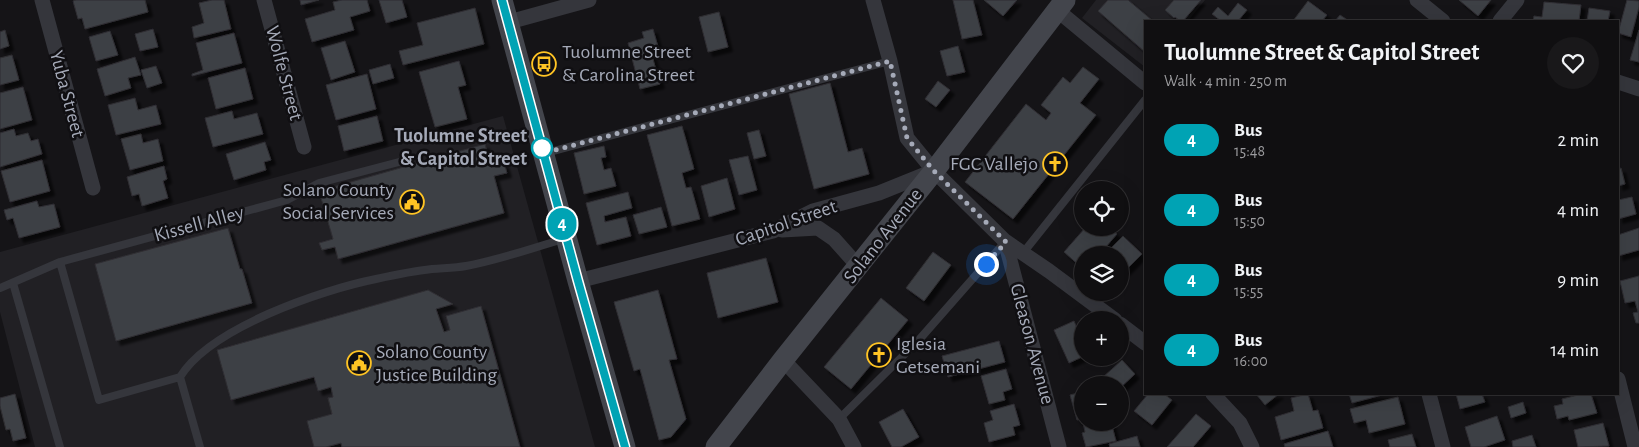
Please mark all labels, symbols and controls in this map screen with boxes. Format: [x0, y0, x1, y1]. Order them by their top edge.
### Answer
street label: Wolfe Street [262, 24, 306, 123]
button: heart [1547, 37, 1599, 89]
text: Tuolumne Street & Capitol Street [1164, 41, 1479, 65]
place label: Tuolumne Street & Carolina Street [562, 42, 695, 85]
street label: Yuba Street [46, 48, 88, 140]
bus stop icon: Tuolumne Street & Carolina Street [531, 51, 557, 77]
text: Walk · 4 min · 250 m [1164, 73, 1287, 89]
text: Bus [1234, 121, 1262, 140]
place label: Tuolumne Street & Capitol Street [394, 126, 527, 169]
text: 4 [1187, 131, 1196, 149]
text: 2 min [1558, 131, 1599, 150]
marker: Tuolumne Street & Capitol Street [531, 137, 553, 159]
text: 15:48 [1234, 143, 1265, 159]
church icon: FGC Vallejo [1042, 151, 1068, 177]
place label: FGC Vallejo [950, 154, 1038, 174]
place label: Solano County Social Services [283, 180, 394, 223]
map controls [1074, 181, 1129, 431]
button: locate [1074, 181, 1129, 236]
street label: Solano Avenue [840, 185, 926, 287]
public building icon: Solano County Social Services [399, 189, 425, 215]
text: Bus [1234, 191, 1262, 210]
street label: Capitol Street [733, 196, 840, 250]
text: 4 [1187, 201, 1196, 219]
text: 4 min [1557, 201, 1599, 220]
street label: Kissell Alley [152, 202, 247, 246]
line badge: 4 [546, 208, 578, 240]
text: 15:50 [1234, 213, 1265, 229]
text: 4 [557, 215, 567, 233]
button: layers [1074, 246, 1129, 301]
your location [974, 252, 999, 277]
text: Bus [1234, 261, 1262, 280]
text: 4 [1187, 271, 1196, 289]
text: 9 min [1557, 271, 1599, 290]
street label: Gleason Avenue [1006, 281, 1058, 407]
text: 15:55 [1234, 283, 1263, 299]
button: + [1074, 311, 1129, 366]
text: Bus [1234, 331, 1262, 350]
place label: Iglesia Getsemani [896, 334, 980, 377]
text: 4 [1187, 341, 1196, 359]
text: 14 min [1551, 341, 1599, 360]
place label: Solano County Justice Building [376, 342, 497, 385]
church icon: Iglesia Getsemani [866, 342, 892, 368]
public building icon: Solano County Justice Building [346, 350, 372, 376]
text: 16:00 [1234, 353, 1268, 369]
button: − [1074, 376, 1129, 431]

